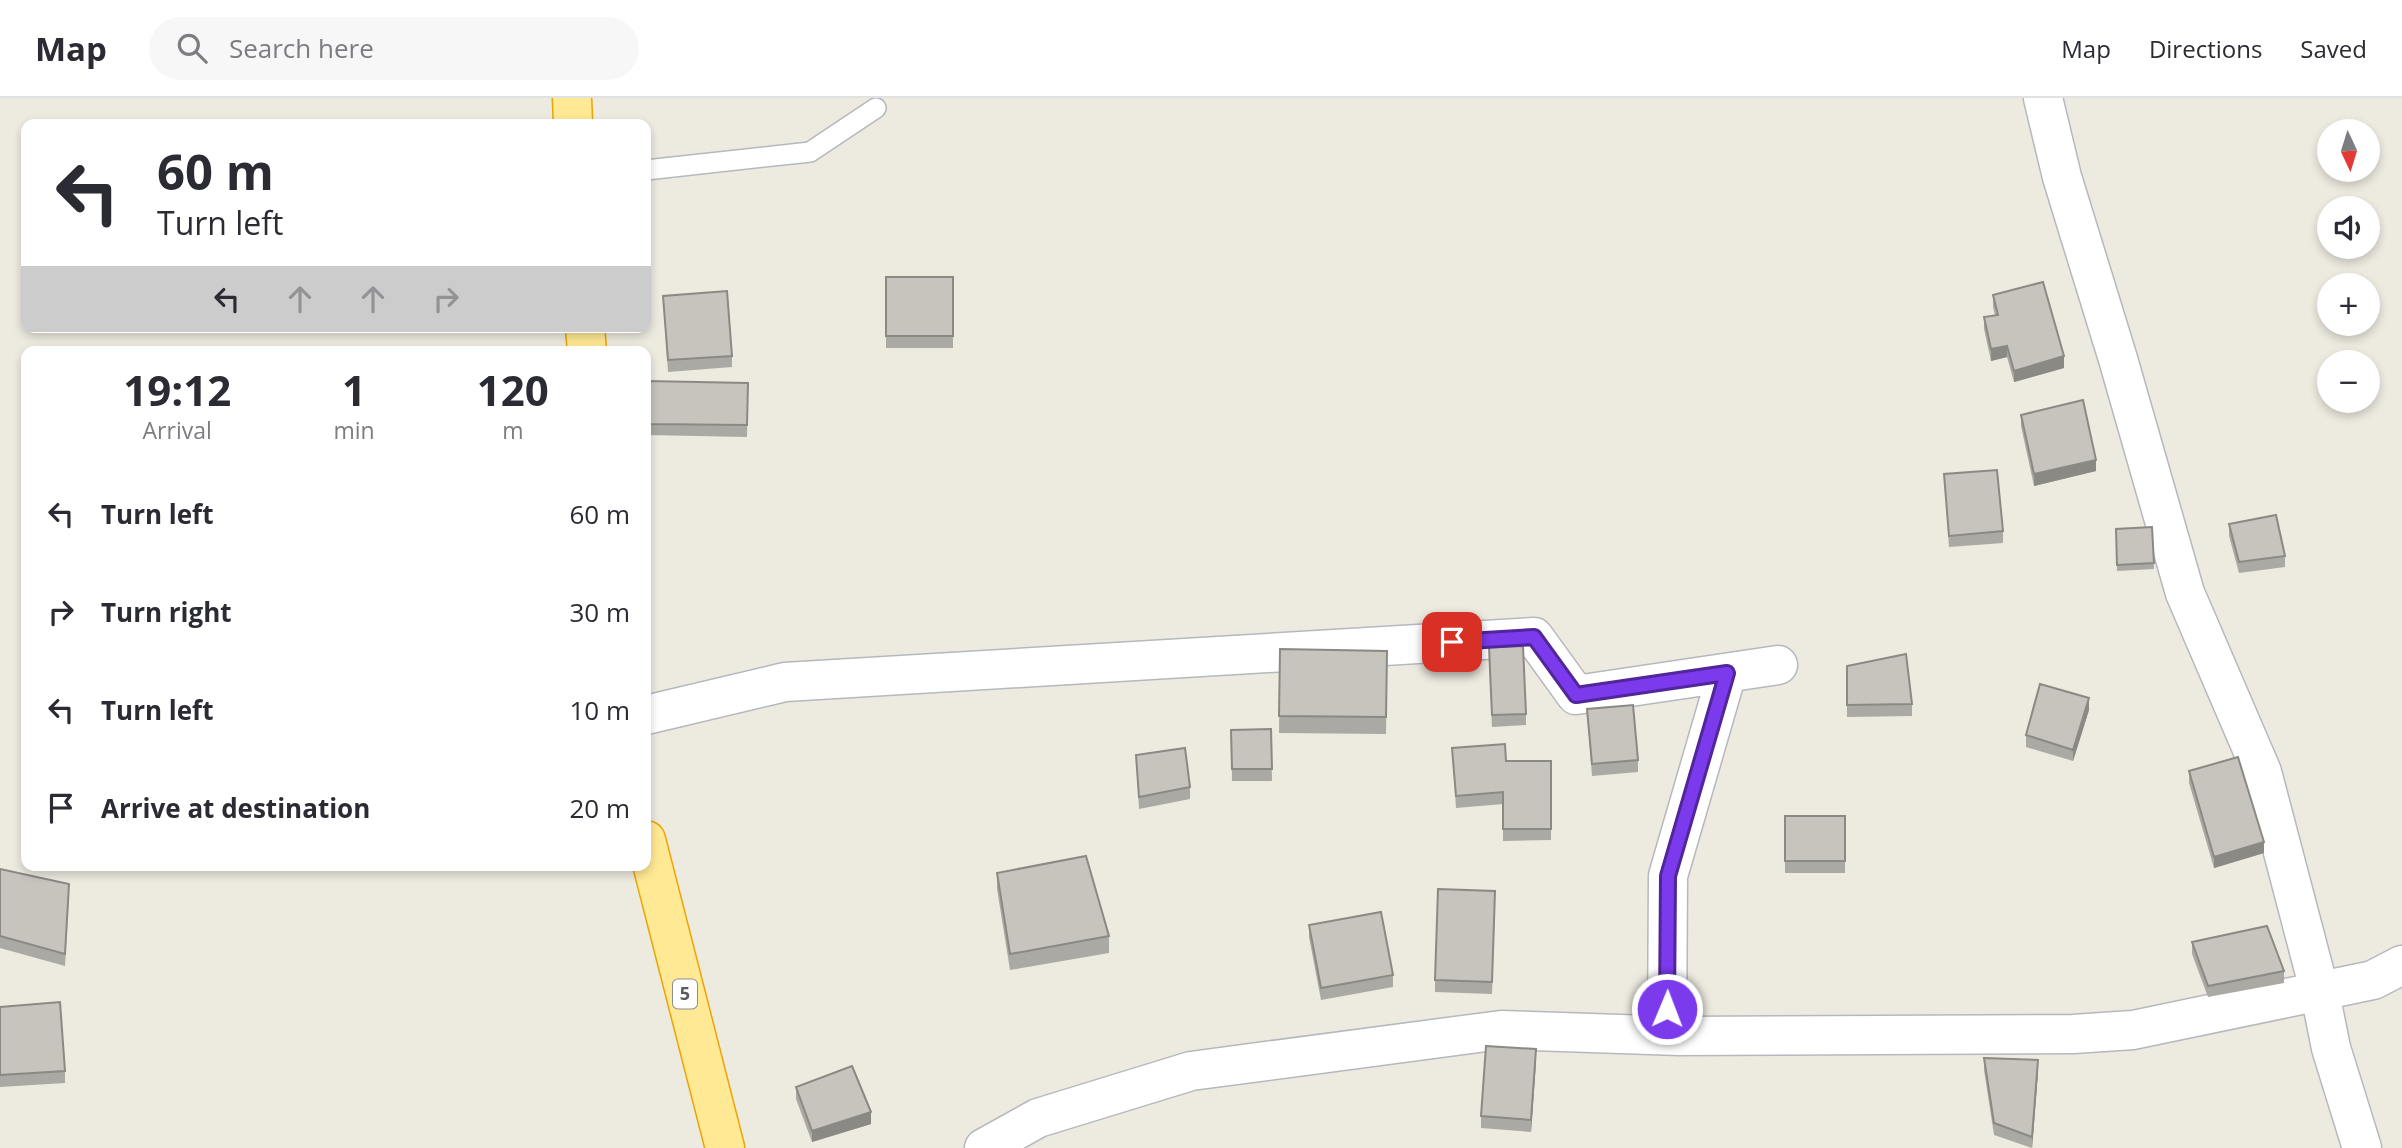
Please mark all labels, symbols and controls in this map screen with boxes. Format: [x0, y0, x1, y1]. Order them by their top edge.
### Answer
search box [149, 17, 639, 80]
text: Map [35, 26, 107, 71]
icon: search [173, 29, 211, 67]
text: Search here [229, 30, 374, 66]
text: Map [2061, 32, 2111, 65]
text: Directions [2149, 32, 2262, 65]
text: Saved [2300, 32, 2367, 65]
north arrow [2317, 119, 2380, 182]
map controls [2317, 119, 2380, 413]
text: 60 m [157, 138, 274, 204]
icon: left [42, 147, 133, 238]
button: sound [2317, 196, 2380, 259]
text: Turn left [157, 201, 283, 244]
button: + [2317, 273, 2380, 336]
icon: left [208, 280, 246, 318]
icon: ahead [281, 280, 319, 318]
icon: ahead [354, 280, 392, 318]
icon: right [427, 280, 465, 318]
button: − [2317, 350, 2380, 413]
text: 19:12 [123, 361, 231, 418]
text: 1 [342, 361, 366, 418]
text: 120 [477, 361, 549, 418]
text: Arrival [143, 414, 212, 446]
text: min [333, 414, 375, 446]
text: m [502, 414, 523, 446]
icon: left [42, 495, 80, 533]
text: Turn left [101, 496, 213, 532]
text: 60 m [569, 496, 630, 532]
icon: right [42, 593, 80, 631]
text: Turn right [101, 594, 232, 630]
text: 30 m [569, 594, 630, 630]
pin [1422, 612, 1482, 672]
icon: arrive [1433, 623, 1471, 661]
icon: left [42, 691, 80, 729]
text: Turn left [101, 692, 213, 728]
text: 10 m [569, 692, 630, 728]
icon: arrive [42, 789, 80, 827]
text: Arrive at destination [101, 790, 370, 826]
text: 20 m [569, 790, 630, 826]
position arrow [1630, 972, 1704, 1046]
road number: 5 [673, 980, 697, 1009]

